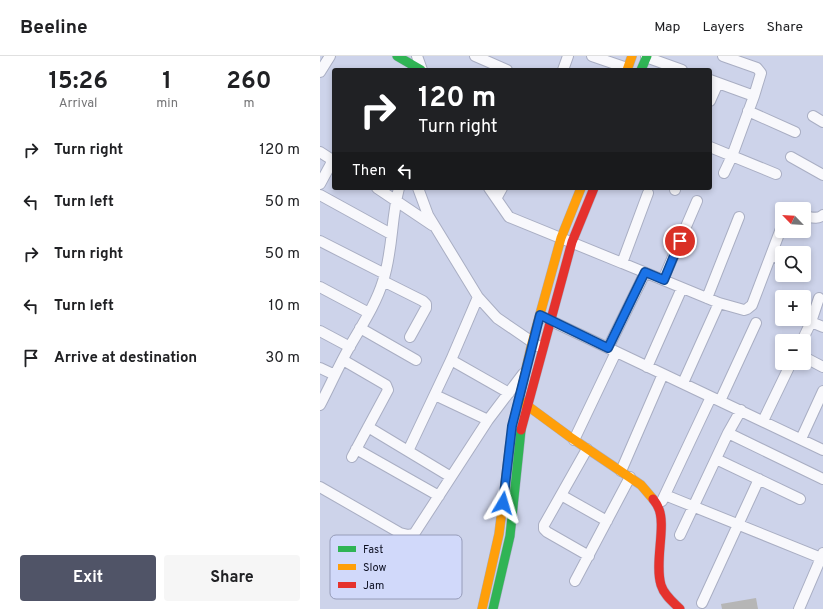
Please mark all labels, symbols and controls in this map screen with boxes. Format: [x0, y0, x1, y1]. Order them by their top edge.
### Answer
text: Beeline [20, 16, 88, 40]
text: Map [654, 19, 680, 36]
text: Layers [702, 19, 744, 36]
text: Share [766, 19, 803, 36]
text: 15:26 [48, 67, 108, 97]
text: 1 [162, 67, 172, 97]
text: 260 [226, 67, 272, 97]
text: 120 m [418, 81, 496, 117]
icon: right [352, 84, 404, 136]
text: Arrival [59, 96, 98, 112]
text: min [156, 96, 178, 112]
text: m [243, 96, 254, 112]
text: Turn right [418, 116, 498, 139]
icon: right [20, 139, 42, 161]
text: Turn right [54, 141, 123, 160]
text: 120 m [259, 141, 300, 160]
icon: left [394, 160, 416, 182]
text: Then [352, 162, 386, 181]
icon: left [20, 191, 42, 213]
text: Turn left [54, 193, 114, 212]
text: 50 m [265, 193, 300, 212]
north arrow [775, 202, 811, 238]
map controls [775, 202, 811, 370]
pin [663, 224, 697, 258]
icon: arrive [669, 230, 691, 252]
icon: right [20, 243, 42, 265]
text: Turn right [54, 245, 123, 264]
text: 50 m [265, 245, 300, 264]
button: search [775, 246, 811, 282]
button: + [775, 290, 811, 326]
icon: left [20, 295, 42, 317]
text: Turn left [54, 297, 114, 316]
text: 10 m [269, 297, 300, 316]
button: − [775, 334, 811, 370]
icon: arrive [20, 347, 42, 369]
text: Arrive at destination [54, 349, 197, 368]
text: 30 m [265, 349, 300, 368]
position arrow [482, 482, 524, 524]
legend [330, 535, 462, 599]
text: Fast [363, 543, 383, 557]
button: Exit [20, 555, 156, 601]
button: Share [164, 555, 300, 601]
text: Slow [363, 561, 386, 575]
text: Jam [363, 579, 384, 593]

